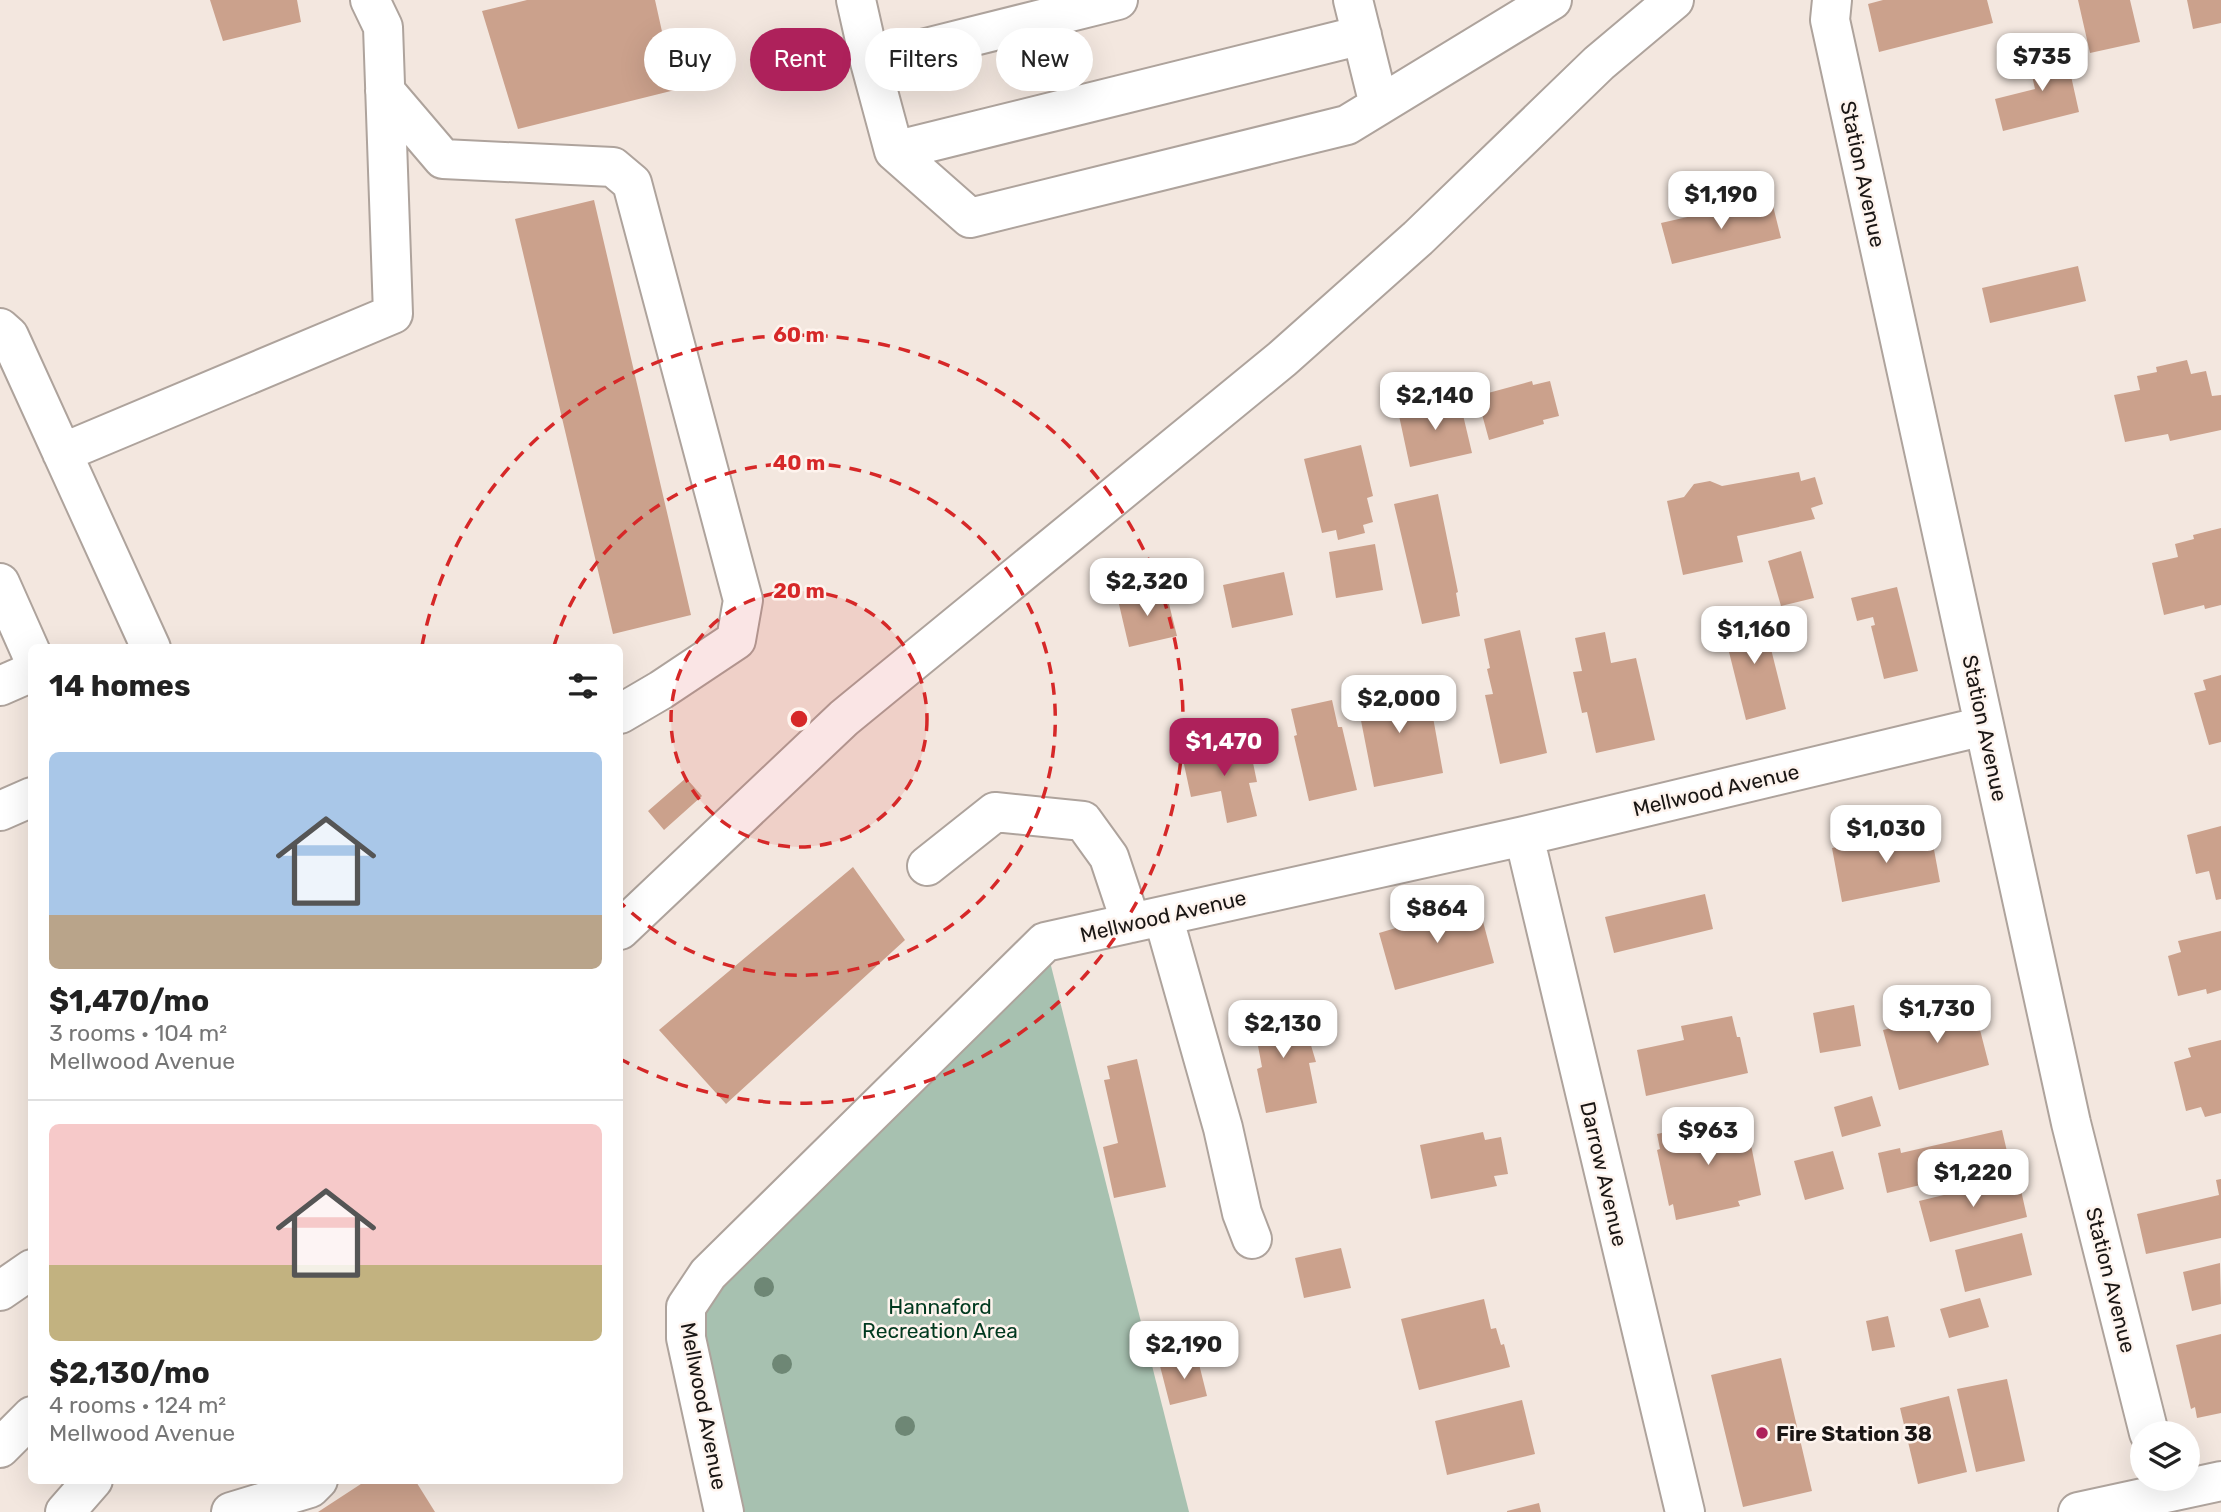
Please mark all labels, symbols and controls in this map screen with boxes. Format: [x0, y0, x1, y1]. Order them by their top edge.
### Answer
chip: Buy [644, 28, 736, 91]
chip: Rent [750, 28, 851, 91]
chip: Filters [865, 28, 982, 91]
chip: New [996, 28, 1093, 91]
pin: $735 [2001, 34, 2083, 93]
text: $735 [2013, 42, 2071, 70]
street label: Station Avenue [1835, 99, 1891, 249]
pin: $1,190 [1664, 172, 1778, 231]
text: $1,190 [1684, 180, 1758, 208]
text: 60 m [773, 322, 825, 347]
pin: $2,140 [1378, 372, 1492, 432]
text: $2,140 [1396, 381, 1474, 409]
text: 40 m [773, 450, 825, 475]
pin: $2,320 [1090, 558, 1204, 618]
text: $2,320 [1106, 567, 1188, 595]
text: 20 m [773, 578, 825, 603]
pin: $1,160 [1697, 606, 1811, 666]
text: $1,160 [1717, 615, 1791, 643]
street label: Station Avenue [1957, 653, 2013, 803]
icon: filters [564, 667, 602, 705]
text: 14 homes [49, 668, 191, 704]
pin: $2,000 [1342, 676, 1456, 735]
text: $2,000 [1357, 684, 1441, 712]
centre of rings [787, 707, 811, 731]
pin: $1,470 [1167, 718, 1281, 778]
text: $1,470 [1186, 727, 1263, 755]
street label: Mellwood Avenue [1630, 759, 1802, 821]
icon: home [263, 798, 389, 924]
pin: $1,030 [1829, 806, 1943, 865]
text: $1,030 [1846, 814, 1926, 842]
street label: Mellwood Avenue [1077, 885, 1249, 947]
pin: $864 [1396, 886, 1478, 945]
text: $864 [1406, 894, 1468, 922]
text: $1,470/mo [49, 983, 209, 1019]
pin: $1,730 [1880, 986, 1994, 1045]
text: $1,730 [1899, 994, 1975, 1022]
pin: $2,130 [1226, 1000, 1340, 1060]
text: $2,130 [1244, 1009, 1322, 1037]
text: 3 rooms · 104 m² [49, 1019, 227, 1047]
text: Mellwood Avenue [49, 1047, 235, 1075]
street label: Darrow Avenue [1575, 1099, 1633, 1249]
pin: $963 [1667, 1108, 1749, 1167]
text: $963 [1678, 1116, 1738, 1144]
pin: $1,220 [1916, 1150, 2030, 1209]
text: $1,220 [1934, 1158, 2012, 1186]
icon: home [263, 1170, 389, 1296]
street label: Station Avenue [2081, 1205, 2141, 1355]
park label: Hannaford Recreation Area [862, 1294, 1018, 1343]
street label: Mellwood Avenue [676, 1320, 732, 1492]
pin: $2,190 [1127, 1322, 1241, 1381]
text: $2,190 [1145, 1330, 1223, 1358]
text: $2,130/mo [49, 1355, 210, 1391]
text: 4 rooms · 124 m² [49, 1391, 226, 1419]
text: Mellwood Avenue [49, 1419, 235, 1447]
place label: Fire Station 38 [1776, 1421, 1932, 1446]
map controls [2130, 1421, 2200, 1491]
button: layers [2130, 1421, 2200, 1491]
marker: Fire Station 38 [1754, 1425, 1770, 1441]

